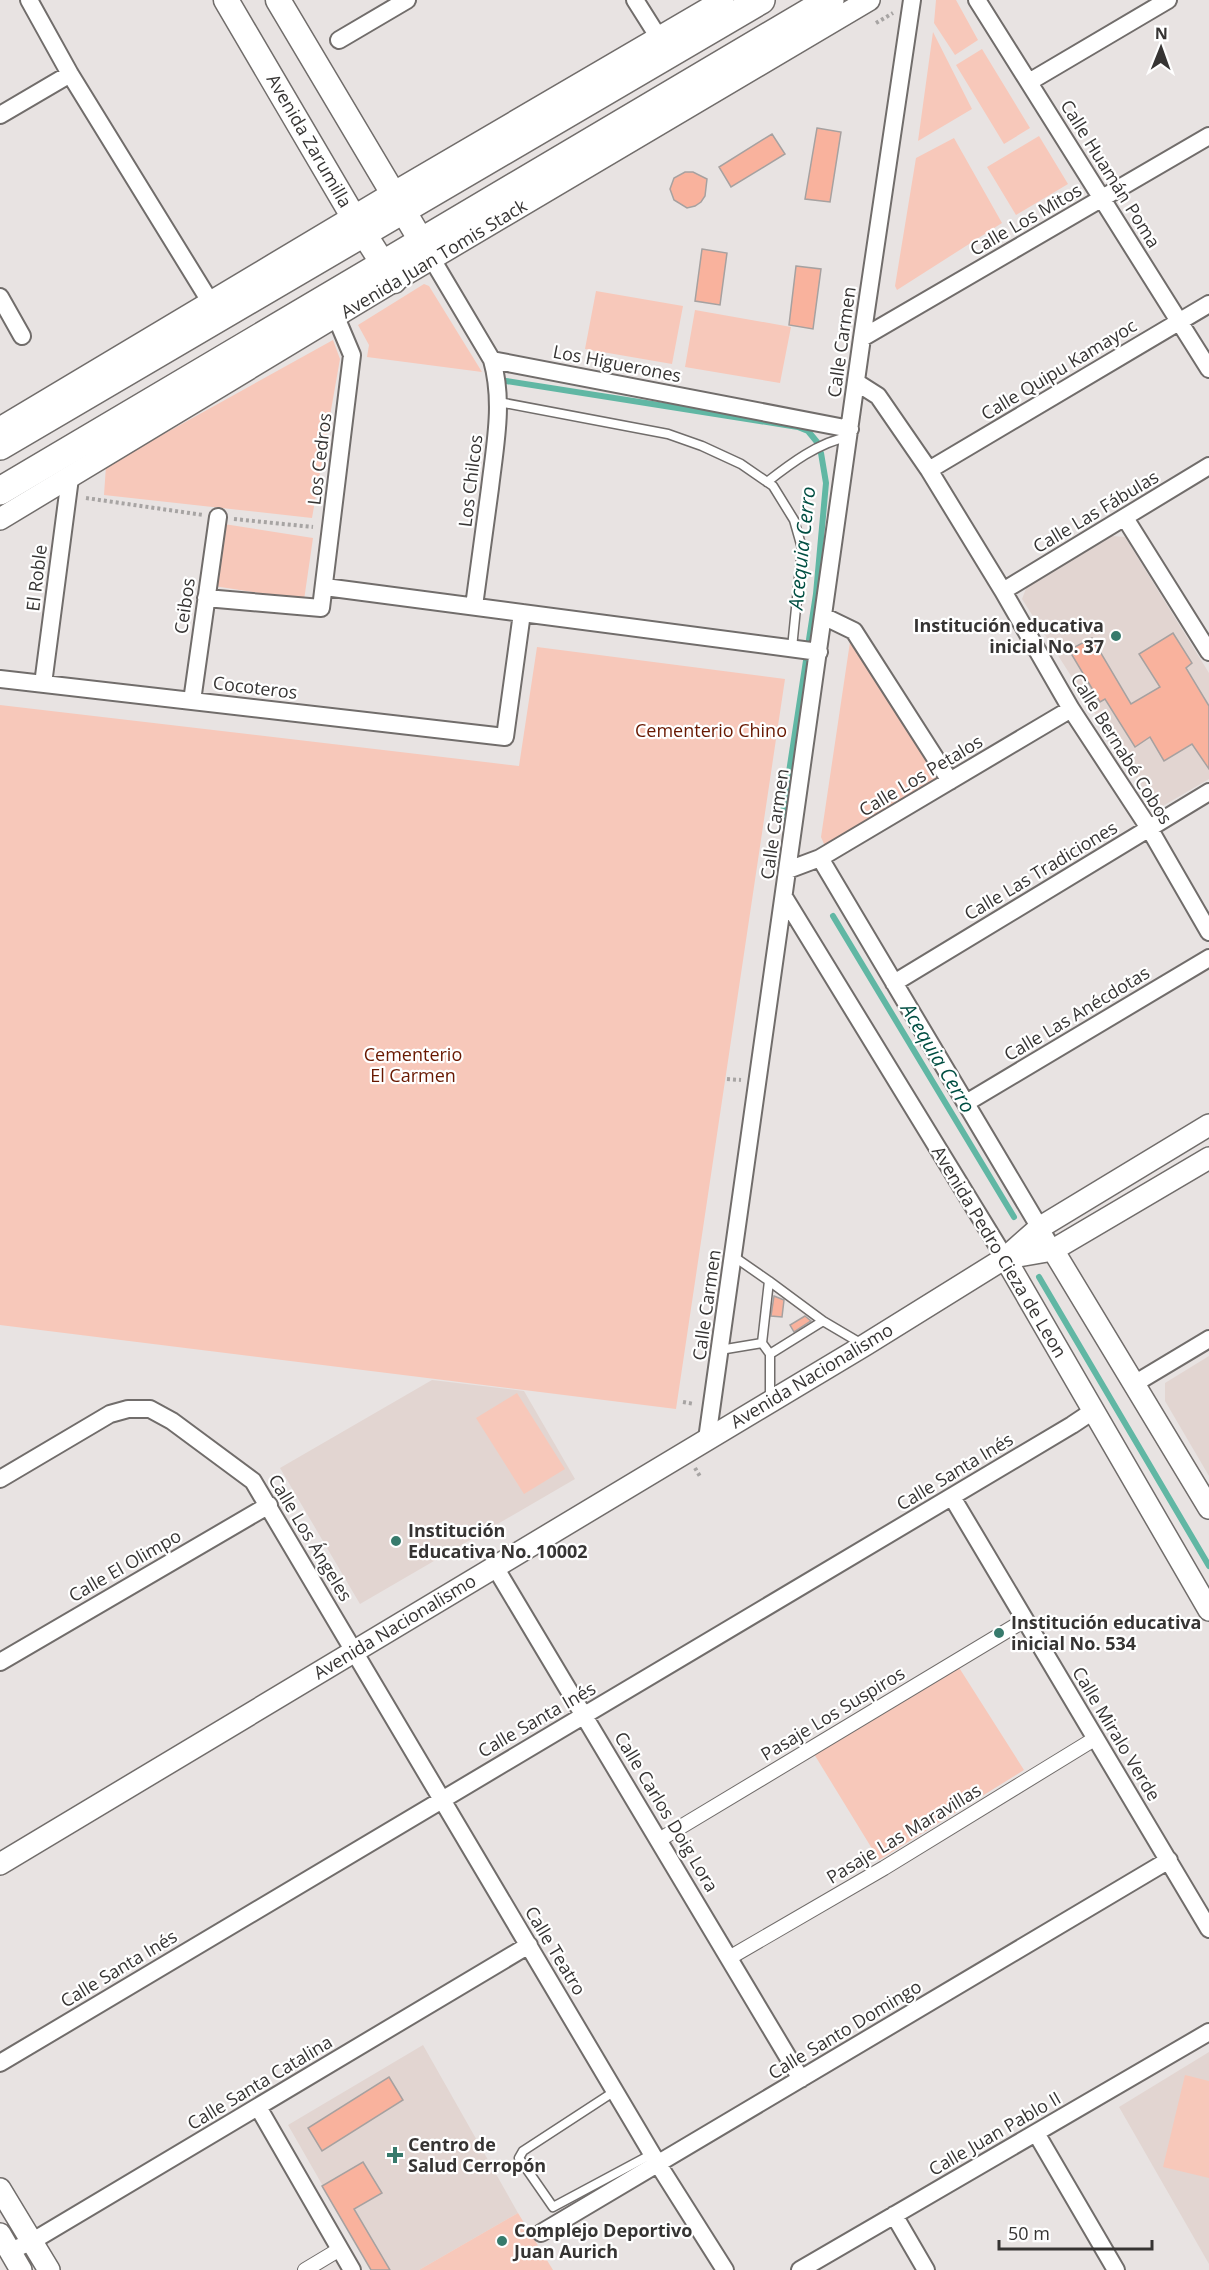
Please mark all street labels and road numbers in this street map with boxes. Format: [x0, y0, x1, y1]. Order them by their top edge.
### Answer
street label: Avenida Zarumilla [262, 69, 358, 212]
street label: Calle Huamán Poma [1056, 95, 1166, 252]
street label: Calle Los Mitos [965, 177, 1086, 261]
street label: Avenida Juan Tomis Stack [336, 193, 531, 323]
street label: Calle Carmen [821, 285, 861, 399]
street label: Calle Quipu Kamayoc [976, 313, 1141, 425]
street label: Los Higuerones [551, 339, 683, 387]
street label: Los Cedros [301, 411, 337, 506]
street label: Los Chilcos [452, 433, 488, 528]
street label: Calle Las Fábulas [1028, 464, 1163, 558]
street label: El Roble [20, 543, 52, 613]
street label: Ceibos [168, 576, 200, 635]
street label: Calle Bernabé Cobos [1066, 668, 1178, 828]
street label: Cocoteros [212, 670, 299, 704]
street label: Calle Los Petalos [854, 729, 987, 821]
street label: Calle Carmen [754, 767, 794, 881]
street label: Calle Las Tradiciones [960, 815, 1121, 925]
street label: Calle Las Anécdotas [999, 960, 1154, 1066]
street label: Avenida Pedro Cieza de Leon [927, 1141, 1073, 1362]
street label: Calle Carmen [686, 1248, 726, 1362]
street label: Avenida Nacionalismo [726, 1317, 897, 1433]
street label: Calle Santa Inés [892, 1427, 1017, 1515]
street label: Calle Los Ángeles [263, 1469, 358, 1605]
street label: Calle El Olimpo [64, 1523, 185, 1607]
street label: Avenida Nacionalismo [309, 1568, 480, 1684]
street label: Pasaje Los Suspiros [756, 1661, 909, 1766]
street label: Calle Miralo Verde [1067, 1662, 1166, 1805]
street label: Calle Santa Inés [473, 1676, 600, 1763]
street label: Calle Carlos Doig Lora [609, 1727, 724, 1896]
street label: Pasaje Las Maravillas [822, 1777, 985, 1889]
street label: Calle Teatro [520, 1902, 592, 1999]
street label: Calle Santa Inés [56, 1924, 181, 2012]
street label: Calle Santo Domingo [763, 1974, 926, 2084]
street label: Calle Santa Catalina [183, 2029, 336, 2135]
street label: Calle Juan Pablo II [924, 2086, 1065, 2181]

